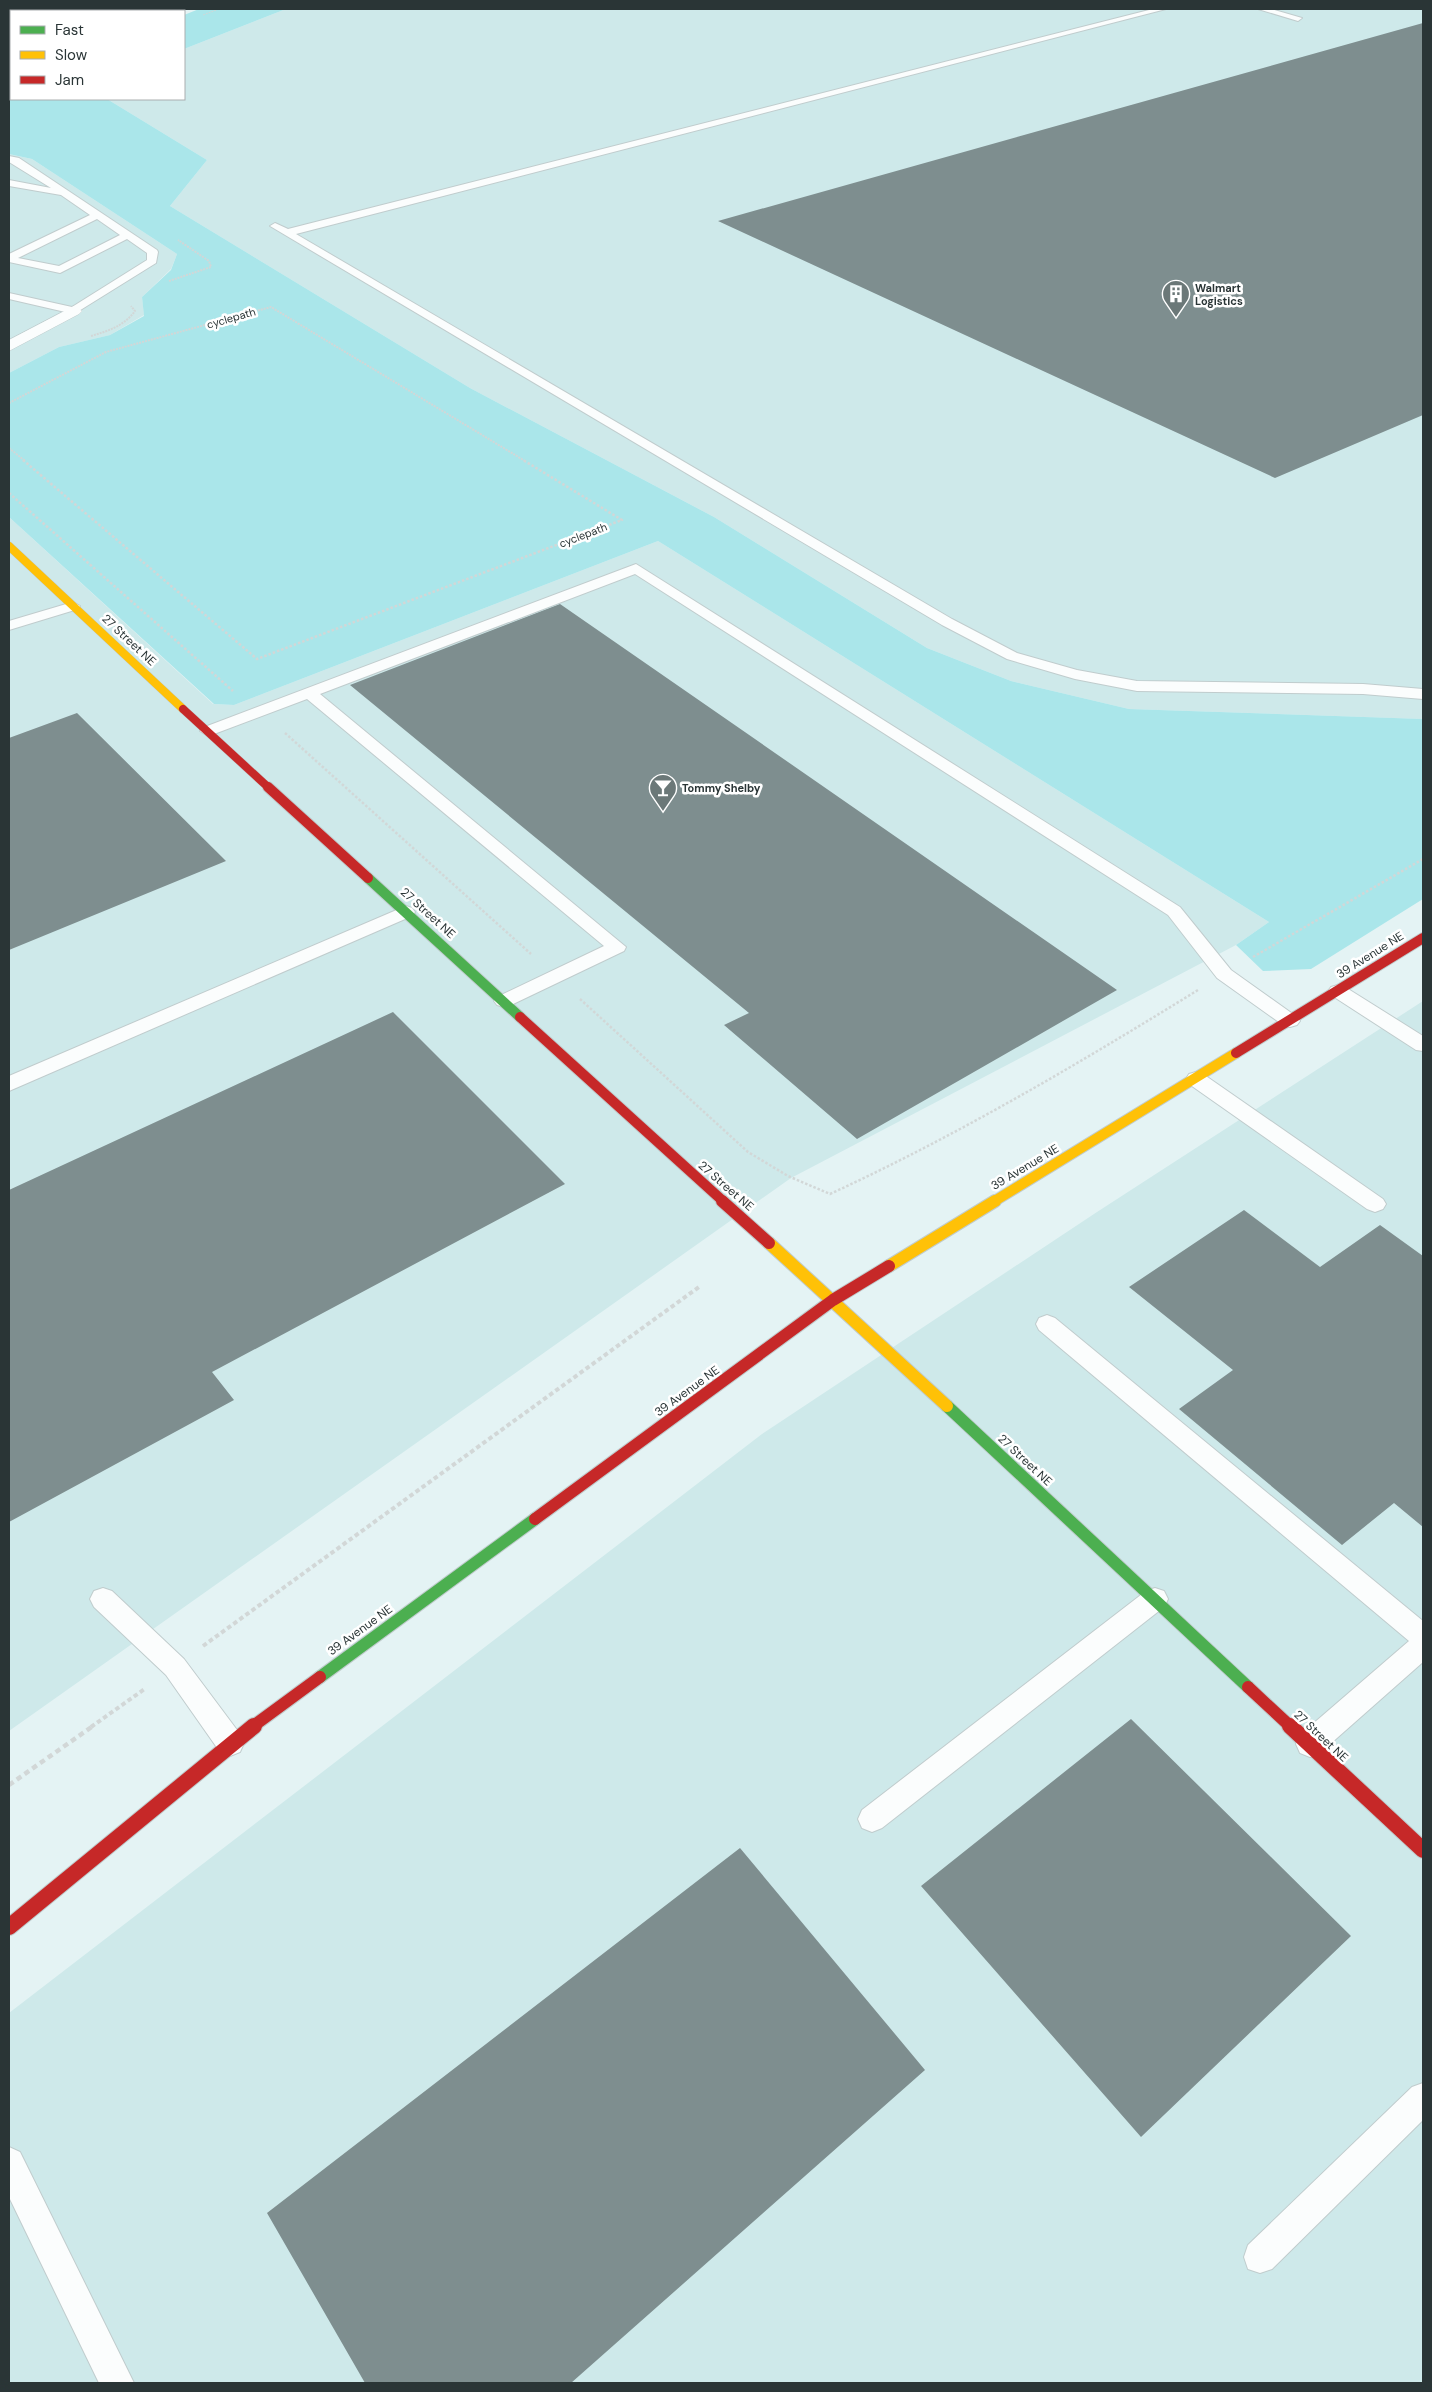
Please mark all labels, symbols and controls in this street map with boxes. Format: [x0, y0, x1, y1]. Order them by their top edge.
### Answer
legend [10, 10, 185, 100]
text: Fast [55, 20, 84, 40]
text: Slow [55, 45, 88, 65]
text: Jam [55, 70, 84, 90]
building icon: Walmart Logistics [1161, 279, 1191, 318]
place label: Walmart Logistics [1195, 281, 1243, 308]
street label: cyclepath [205, 304, 257, 332]
street label: cyclepath [557, 519, 609, 551]
street label: 27 Street NE [98, 611, 160, 669]
bar icon: Tommy Shelby [648, 773, 678, 812]
place label: Tommy Shelby [682, 781, 761, 795]
street label: 27 Street NE [397, 884, 459, 942]
street label: 39 Avenue NE [1333, 928, 1407, 982]
street label: 39 Avenue NE [988, 1140, 1062, 1194]
street label: 27 Street NE [695, 1157, 757, 1215]
street label: 39 Avenue NE [651, 1362, 723, 1420]
street label: 27 Street NE [994, 1431, 1056, 1489]
street label: 39 Avenue NE [324, 1601, 396, 1659]
street label: 27 Street NE [1290, 1707, 1352, 1765]

